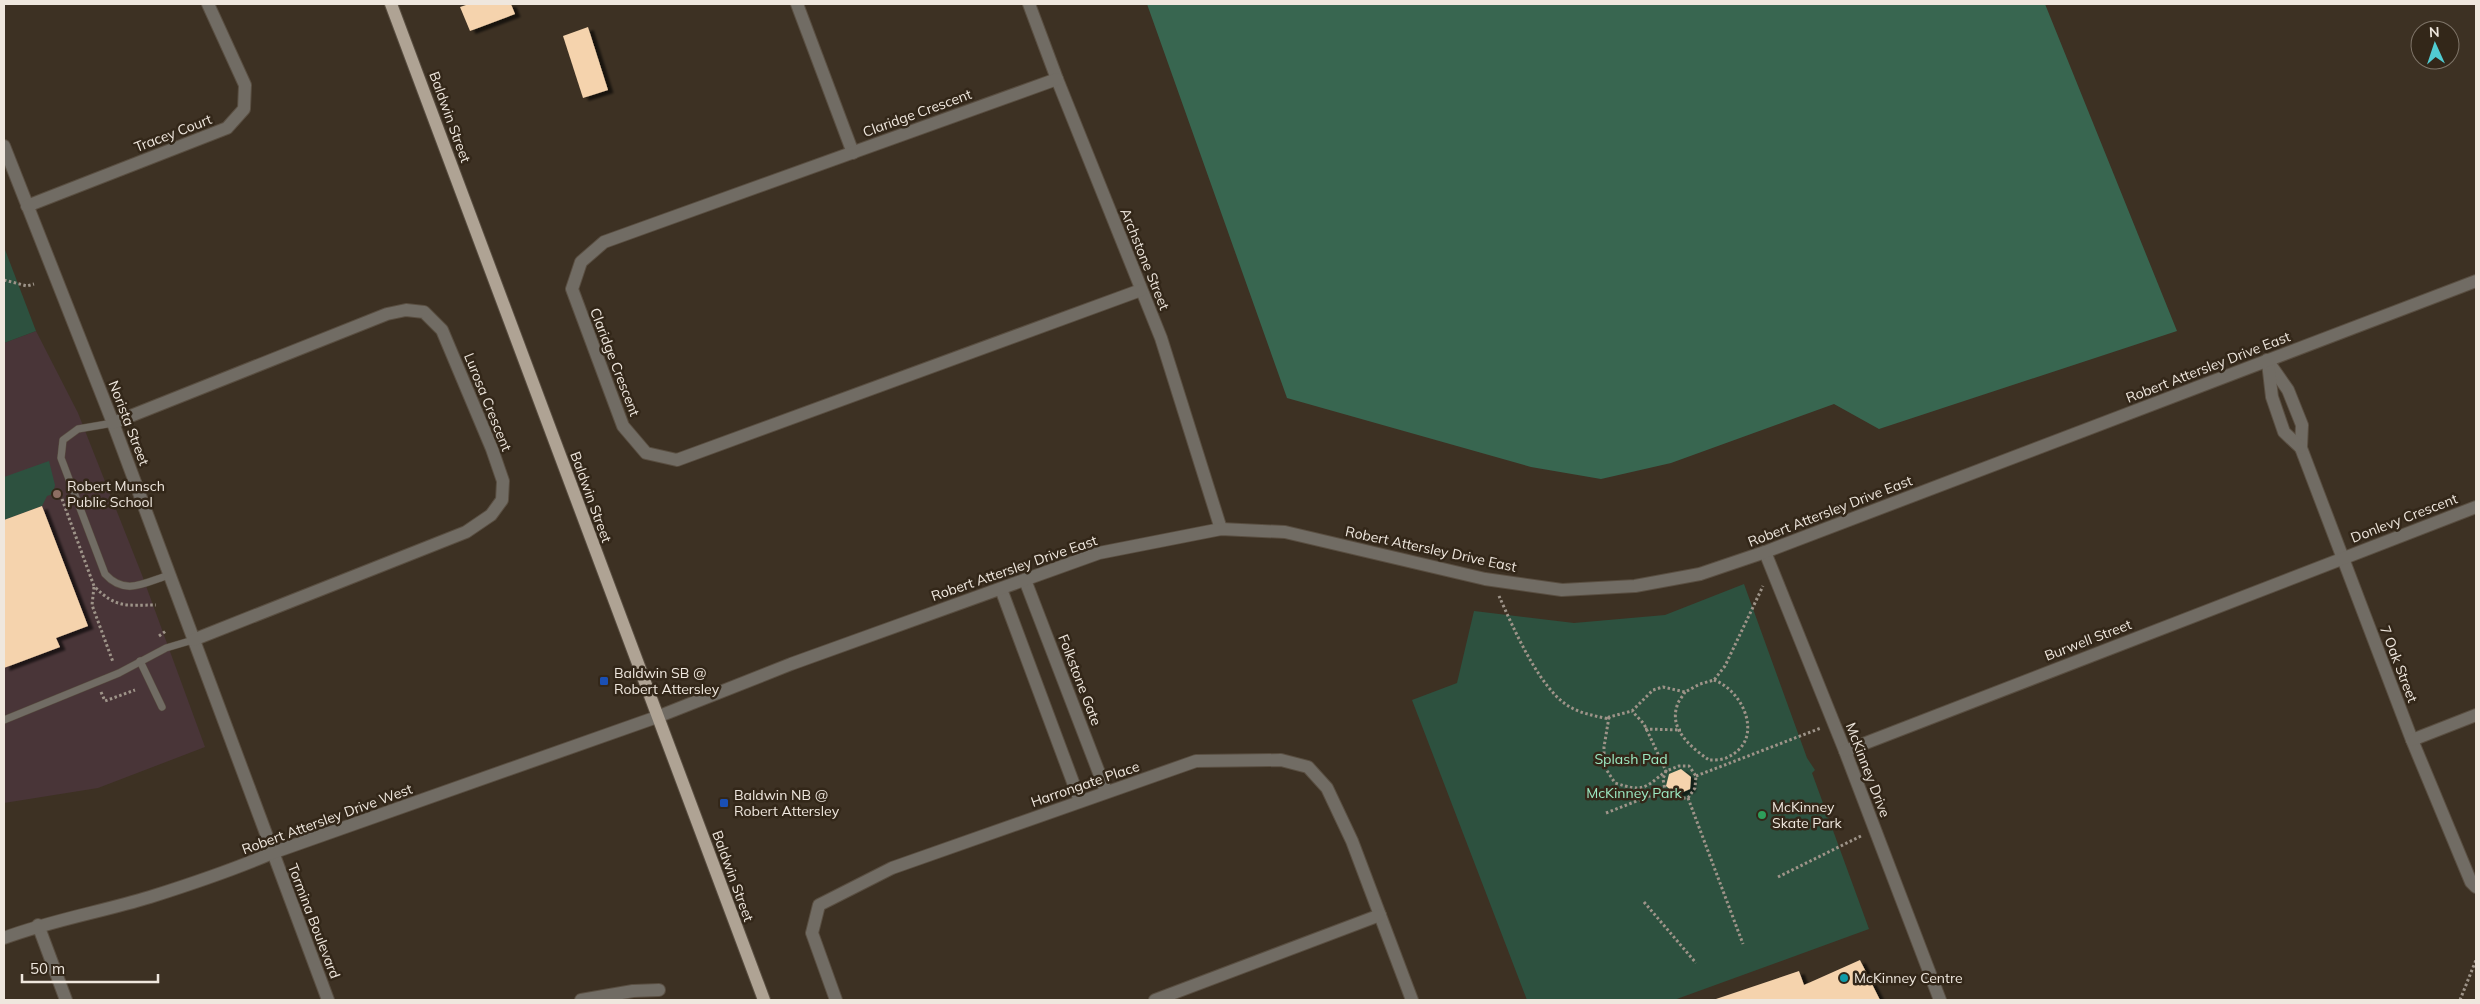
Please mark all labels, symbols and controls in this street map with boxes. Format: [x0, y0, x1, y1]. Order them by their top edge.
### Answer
north arrow [2410, 20, 2460, 70]
text: N [2429, 23, 2440, 41]
street label: Baldwin Street [425, 69, 475, 165]
street label: Claridge Crescent [860, 85, 974, 141]
street label: Tracey Court [132, 110, 214, 156]
street label: Archstone Street [1116, 205, 1174, 313]
street label: Claridge Crescent [586, 305, 644, 419]
street label: Robert Attersley Drive East [2123, 327, 2293, 407]
street label: Lurosa Crescent [460, 350, 516, 454]
street label: Norista Street [105, 378, 153, 468]
street label: Baldwin Street [566, 449, 616, 545]
street label: Robert Attersley Drive East [1745, 471, 1915, 551]
place label: Robert Munsch Public School [67, 477, 165, 511]
marker: Robert Munsch Public School [51, 488, 63, 500]
street label: Donlevy Crescent [2348, 489, 2460, 547]
street label: Robert Attersley Drive East [1344, 522, 1518, 576]
street label: Robert Attersley Drive East [929, 531, 1100, 605]
street label: Burwell Street [2042, 615, 2134, 665]
street label: 7 Oak Street [2376, 623, 2422, 705]
street label: Folkstone Gate [1054, 632, 1106, 728]
place label: Baldwin SB @ Robert Attersley [614, 664, 720, 698]
marker: Baldwin SB @ Robert Attersley [598, 675, 610, 687]
street label: McKinney Drive [1842, 720, 1894, 820]
park label: Splash Pad [1594, 750, 1668, 768]
street label: Harrongate Place [1028, 757, 1142, 811]
street label: Robert Attersley Drive West [239, 780, 415, 858]
park label: McKinney Park [1586, 784, 1683, 802]
place label: Baldwin NB @ Robert Attersley [734, 786, 840, 820]
marker: Baldwin NB @ Robert Attersley [718, 797, 730, 809]
place label: McKinney Skate Park [1772, 798, 1843, 832]
marker: McKinney Skate Park [1756, 809, 1768, 821]
street label: Baldwin Street [708, 828, 758, 924]
street label: Tormina Boulevard [284, 861, 344, 981]
scale bar [22, 952, 159, 984]
text: 50 m [30, 959, 65, 978]
place label: McKinney Centre [1854, 969, 1963, 987]
marker: McKinney Centre [1838, 972, 1850, 984]

